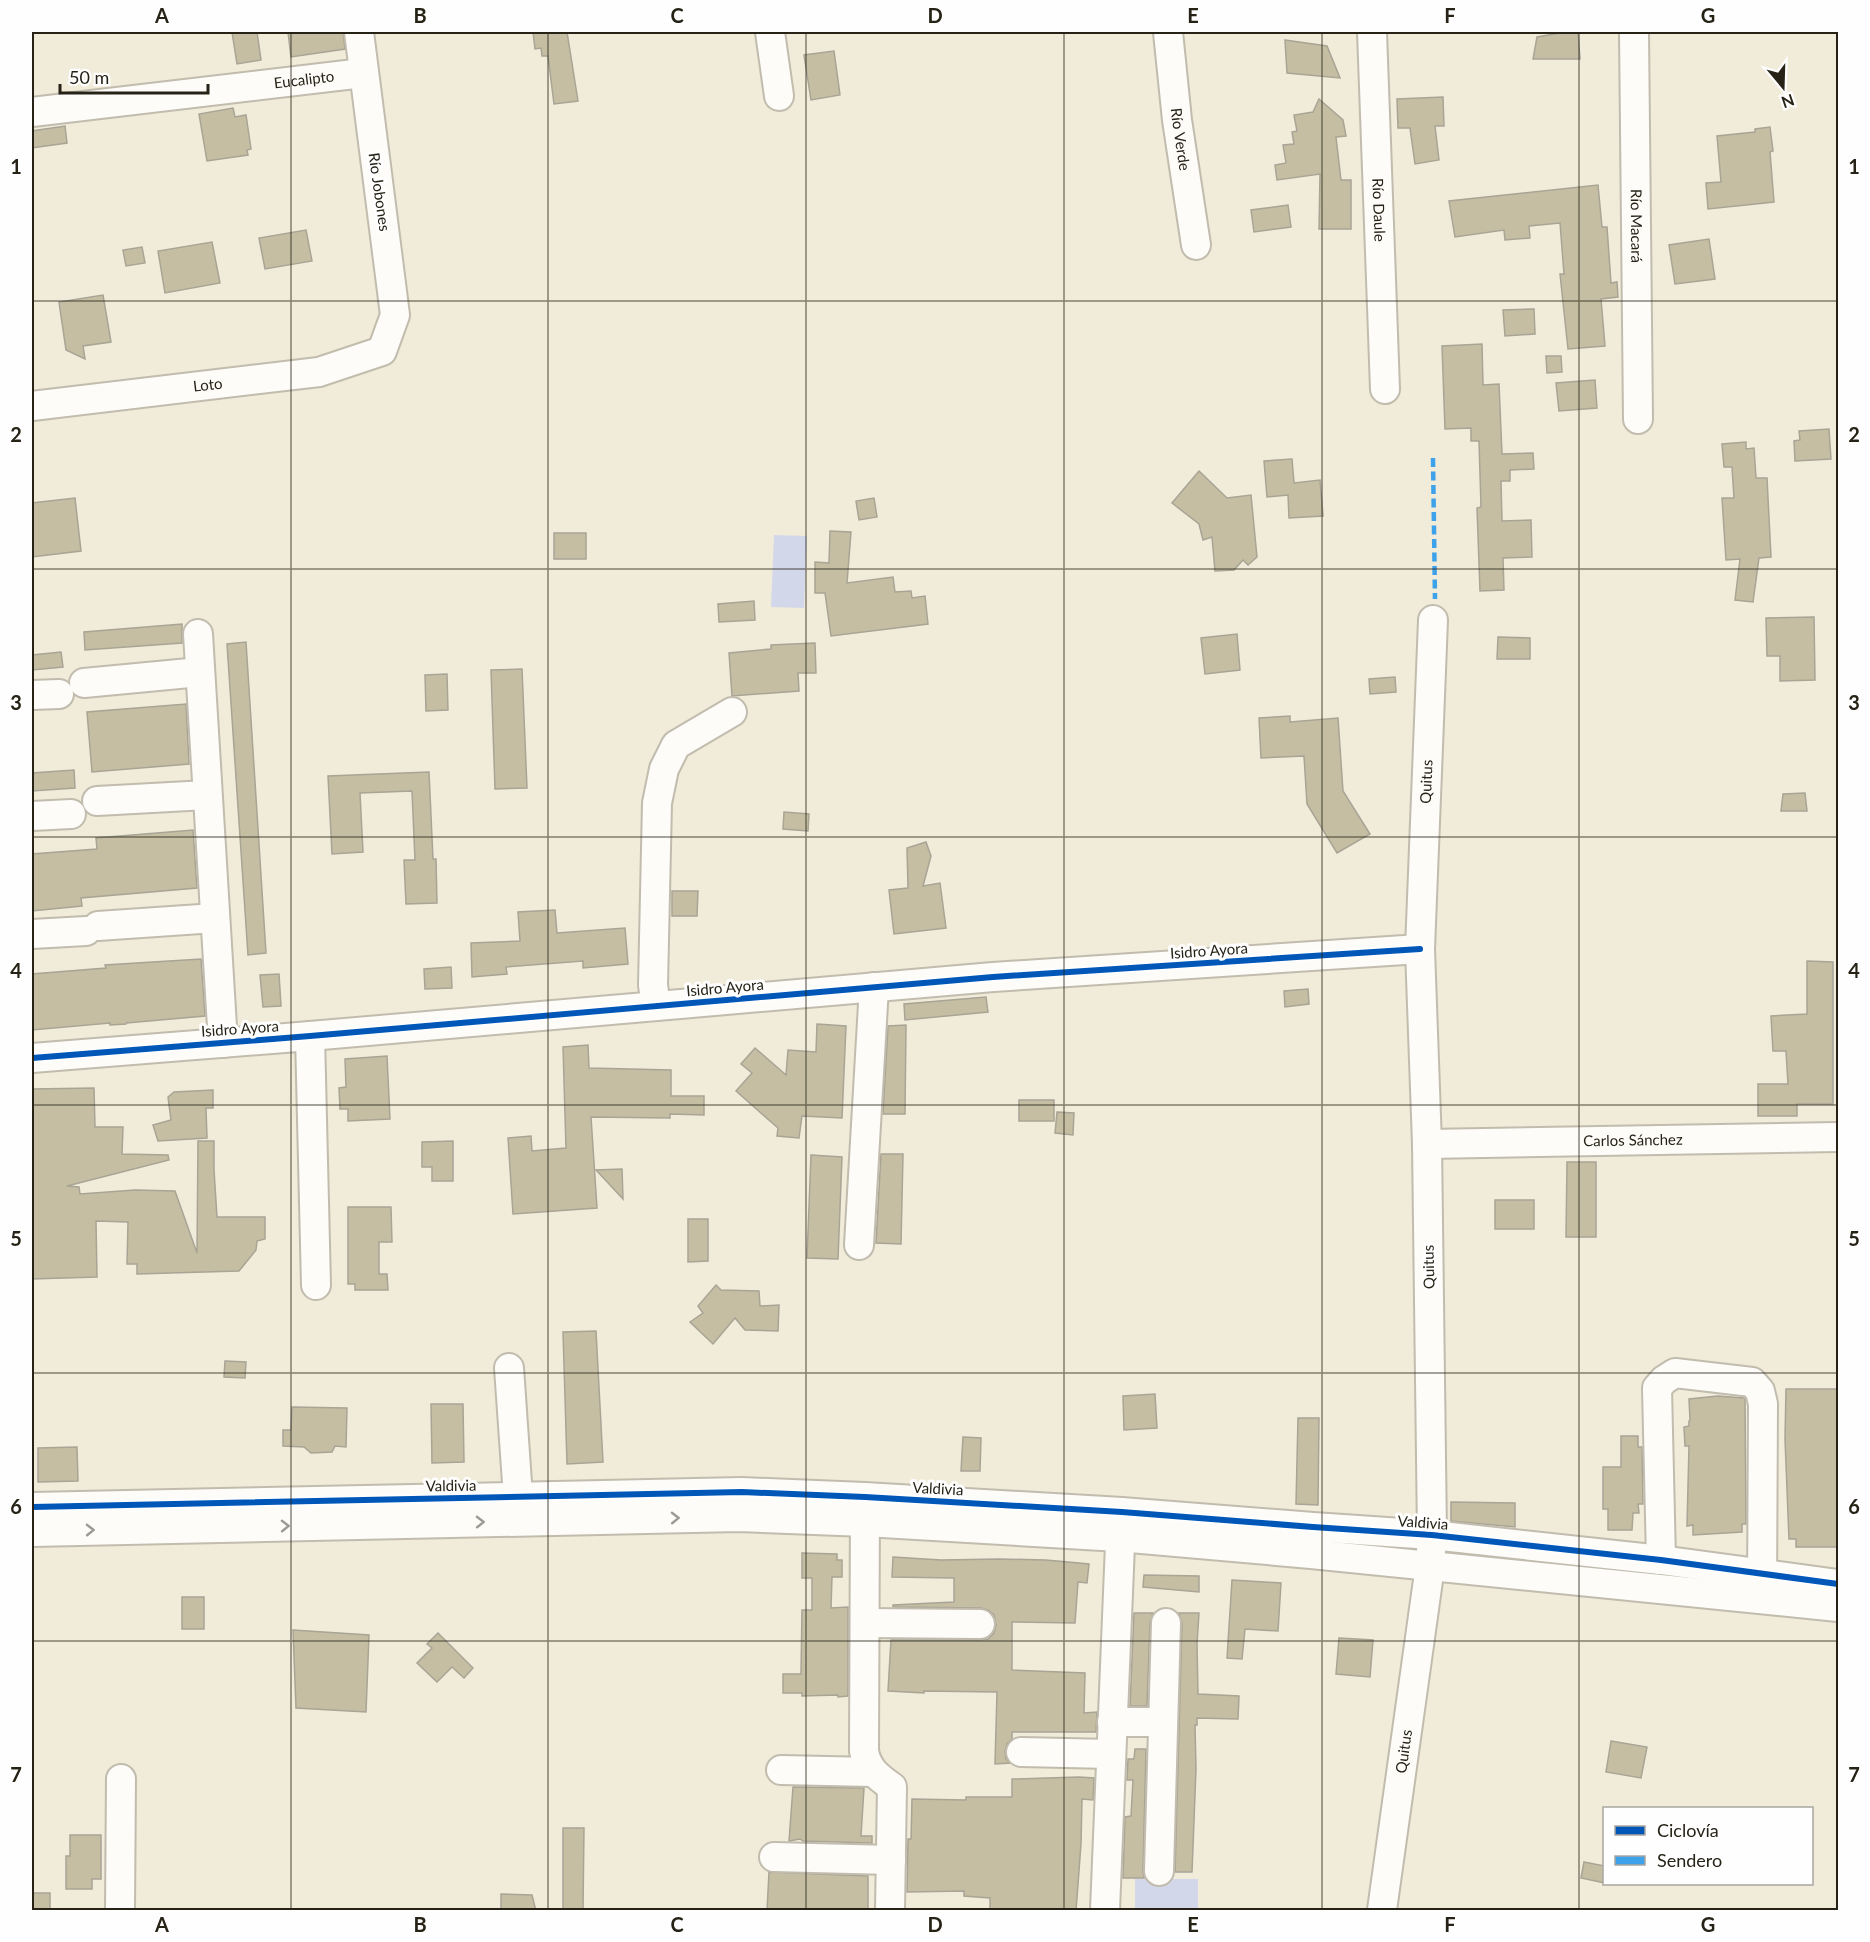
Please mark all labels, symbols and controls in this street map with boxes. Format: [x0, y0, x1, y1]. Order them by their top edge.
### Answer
text: A [154, 3, 169, 27]
text: B [413, 3, 427, 27]
text: C [670, 3, 684, 27]
text: D [927, 3, 943, 27]
text: E [1187, 3, 1199, 27]
text: F [1444, 3, 1456, 27]
text: G [1701, 3, 1715, 27]
scale bar [60, 57, 208, 95]
north arrow [1753, 57, 1813, 117]
text: 50 m [69, 66, 109, 88]
street label: Eucalipto [273, 66, 335, 91]
text: N [1779, 91, 1797, 113]
street label: Río Verde [1168, 107, 1195, 172]
street label: Río Jobones [366, 151, 394, 232]
text: 1 [10, 154, 22, 178]
text: 1 [1848, 154, 1860, 178]
street label: Río Daule [1369, 178, 1390, 242]
street label: Río Macará [1628, 189, 1646, 263]
street label: Loto [192, 374, 223, 395]
text: 2 [10, 422, 22, 446]
text: 2 [1848, 422, 1860, 446]
text: 3 [10, 690, 22, 714]
text: 3 [1848, 690, 1860, 714]
street label: Quitus [1416, 759, 1435, 804]
street label: Isidro Ayora [1169, 938, 1248, 962]
text: 4 [10, 958, 22, 982]
text: 4 [1848, 958, 1860, 982]
street label: Isidro Ayora [685, 975, 764, 999]
street label: Isidro Ayora [200, 1016, 279, 1040]
street label: Carlos Sánchez [1583, 1130, 1683, 1149]
text: 5 [10, 1226, 22, 1250]
text: 5 [1848, 1226, 1860, 1250]
street label: Quitus [1419, 1245, 1437, 1289]
street label: Valdivia [425, 1476, 477, 1494]
street label: Valdivia [912, 1478, 964, 1498]
text: 6 [10, 1494, 22, 1518]
text: 6 [1848, 1494, 1860, 1518]
street label: Valdivia [1397, 1511, 1449, 1533]
one-way arrow [670, 1512, 679, 1525]
one-way arrow [475, 1516, 484, 1528]
one-way arrow [280, 1520, 289, 1533]
one-way arrow [85, 1524, 94, 1537]
street label: Quitus [1391, 1728, 1415, 1775]
text: 7 [10, 1762, 22, 1786]
text: 7 [1848, 1762, 1860, 1786]
legend [1603, 1807, 1813, 1885]
text: Ciclovía [1657, 1819, 1719, 1841]
text: Sendero [1657, 1849, 1722, 1871]
text: A [154, 1912, 169, 1936]
text: B [413, 1912, 427, 1936]
text: C [670, 1912, 684, 1936]
text: D [927, 1912, 943, 1936]
text: E [1187, 1912, 1199, 1936]
text: F [1444, 1912, 1456, 1936]
text: G [1701, 1912, 1715, 1936]

